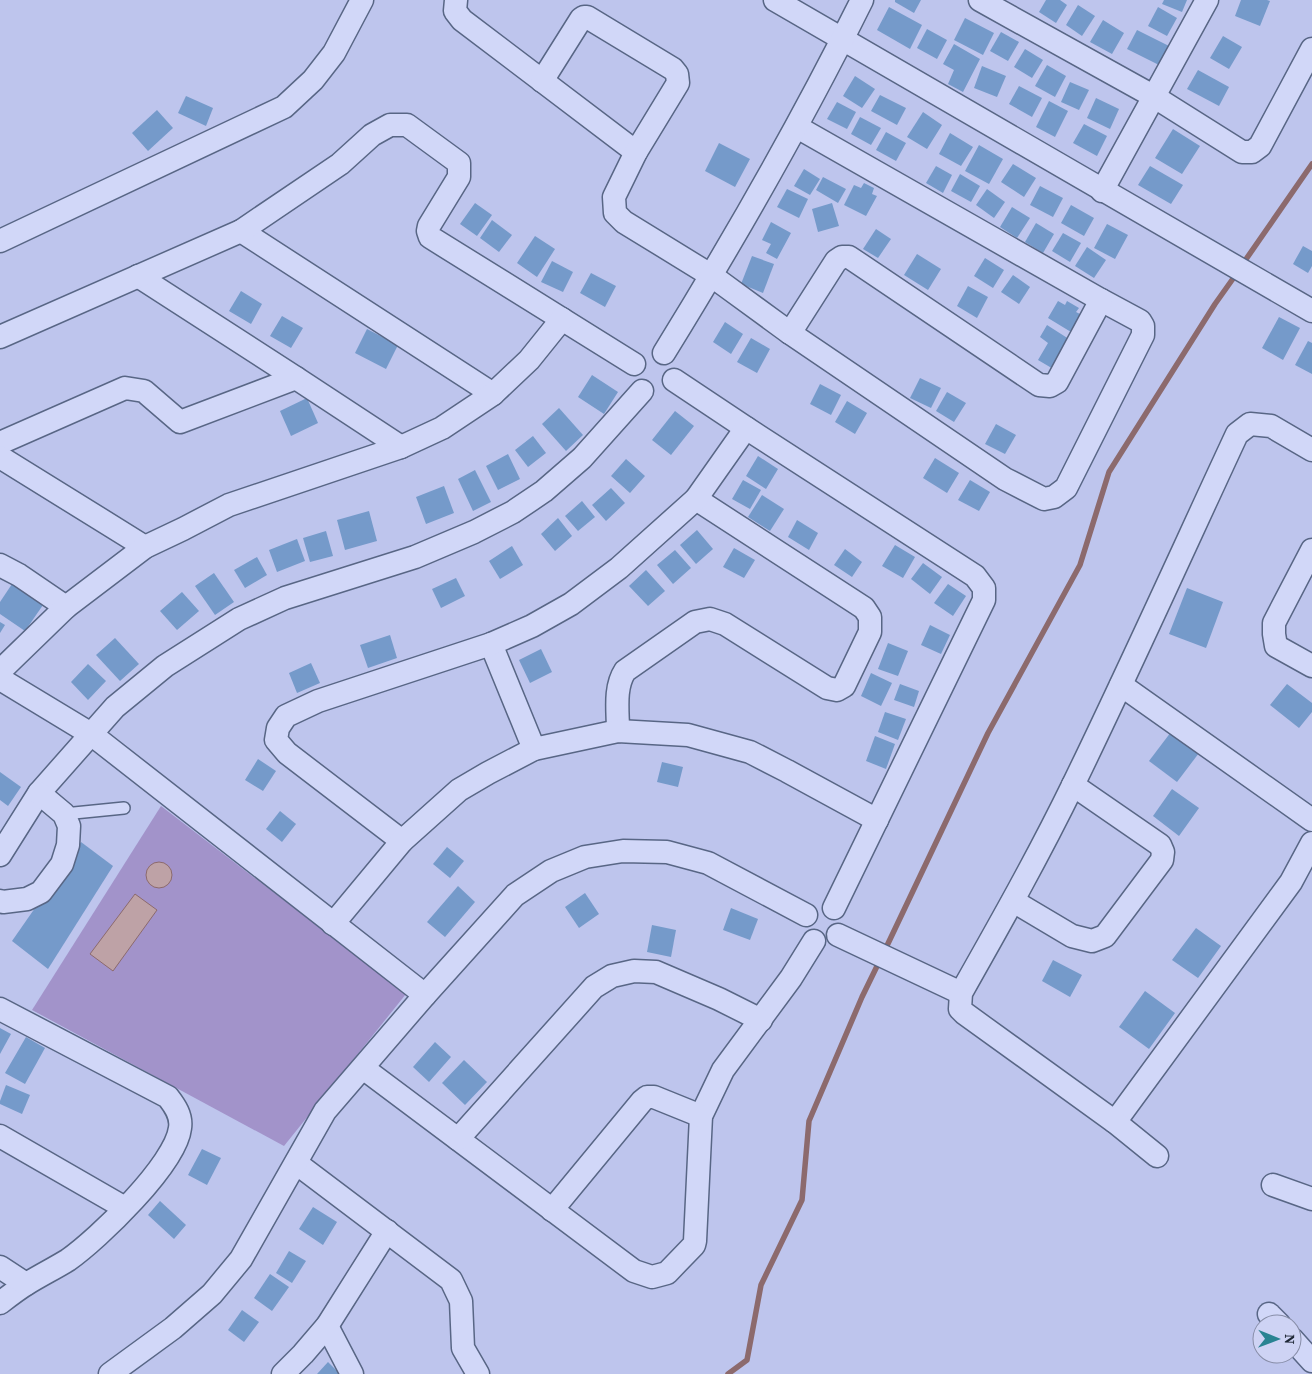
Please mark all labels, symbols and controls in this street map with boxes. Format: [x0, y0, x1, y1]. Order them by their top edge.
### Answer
north arrow [1252, 1314, 1302, 1364]
text: N [1280, 1334, 1300, 1345]

